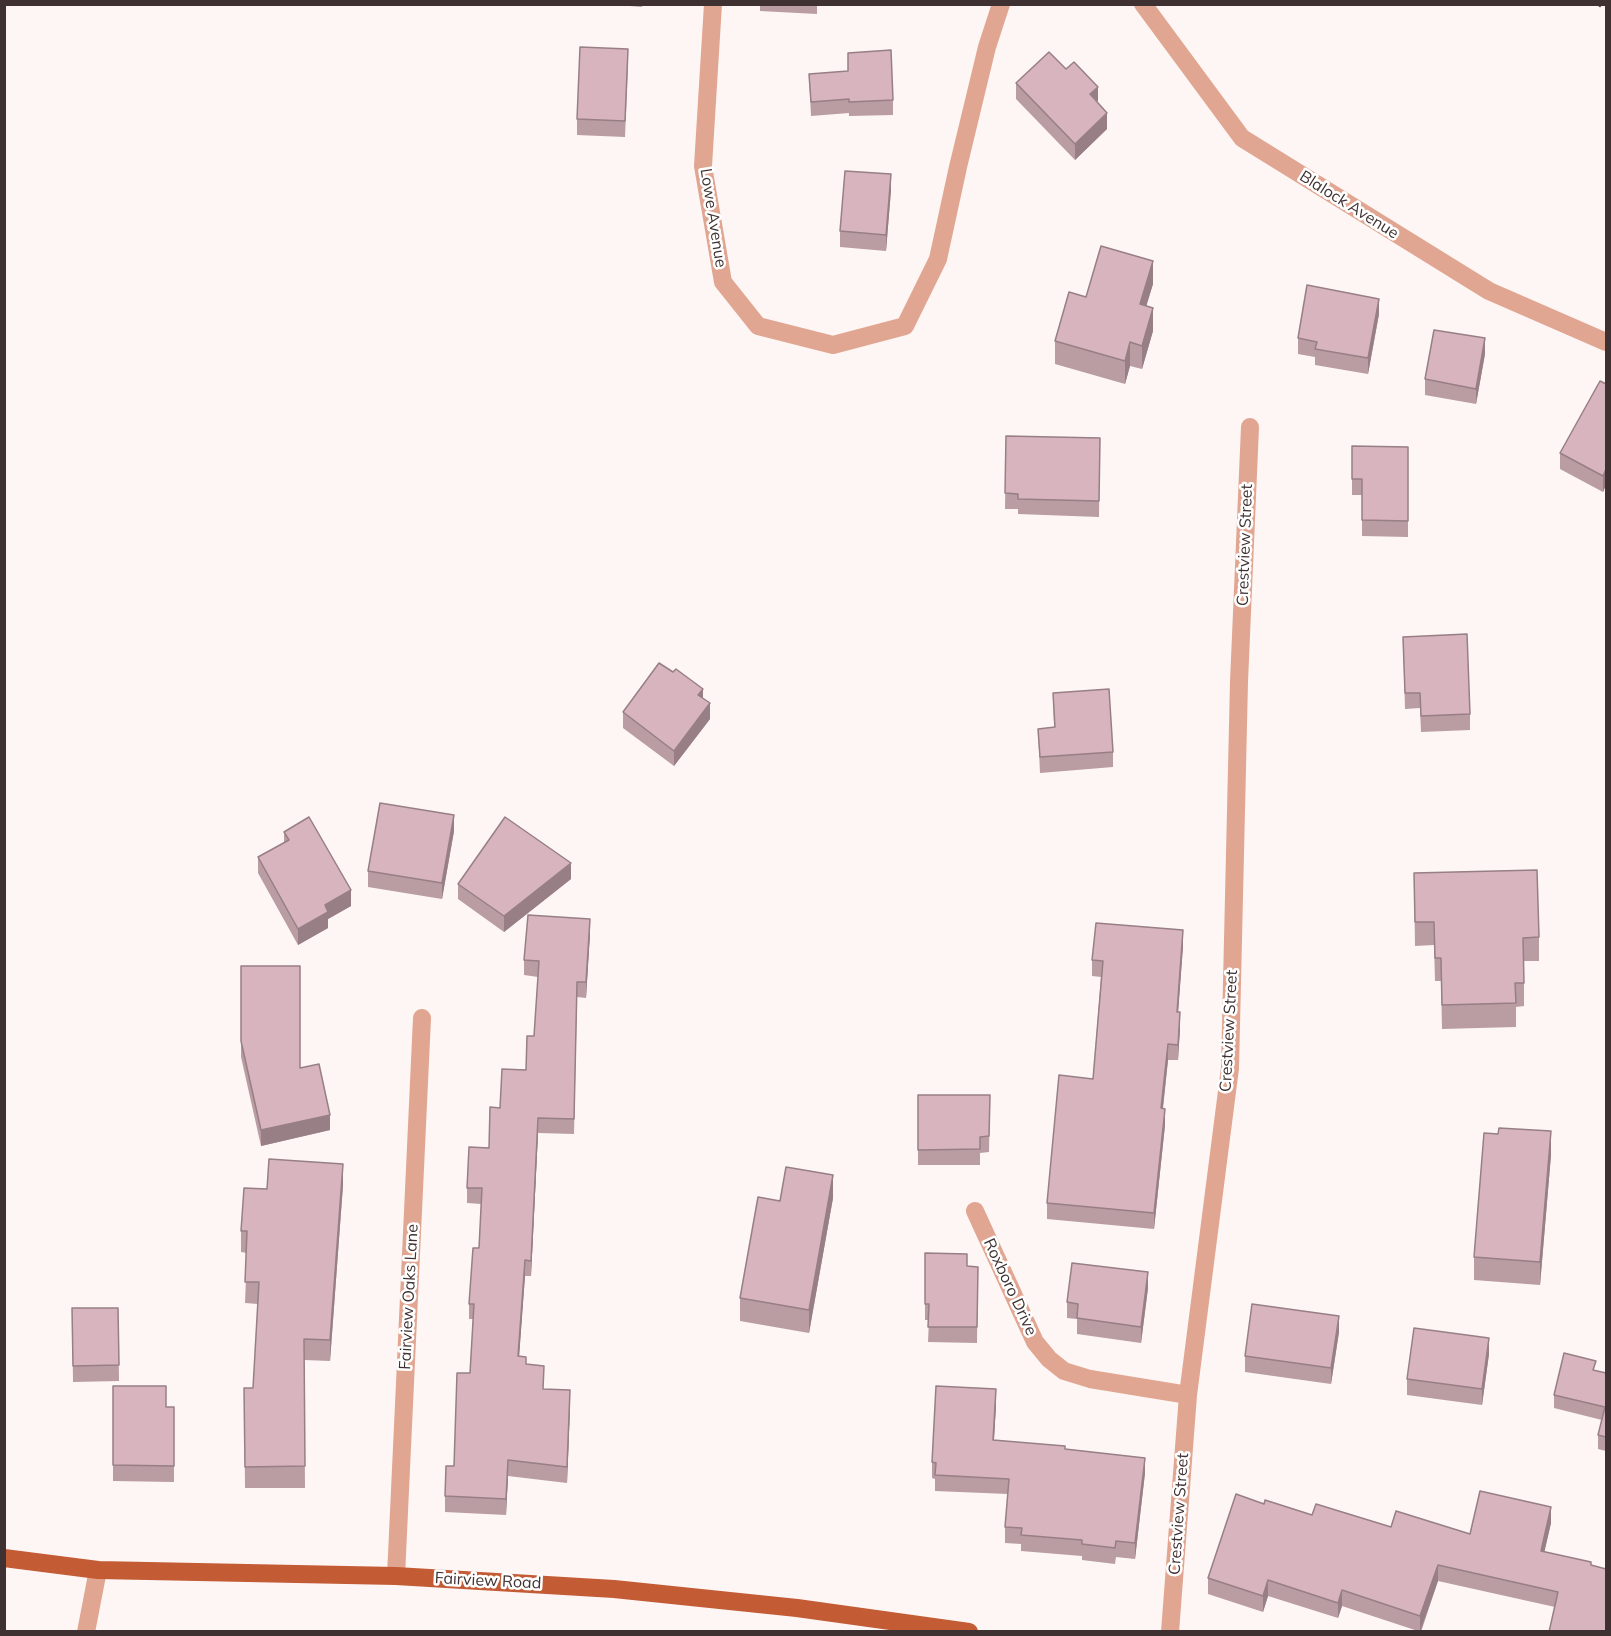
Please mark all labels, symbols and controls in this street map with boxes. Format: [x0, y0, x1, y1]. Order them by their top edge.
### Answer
street label: Lowe Avenue [696, 167, 730, 269]
street label: Blalock Avenue [1296, 167, 1402, 243]
street label: Crestview Street [1233, 484, 1257, 606]
street label: Crestview Street [1216, 970, 1242, 1092]
street label: Fairview Oaks Lane [396, 1224, 422, 1370]
street label: Roxboro Drive [979, 1235, 1041, 1339]
street label: Crestview Street [1165, 1452, 1193, 1576]
street label: Fairview Road [434, 1569, 542, 1593]

